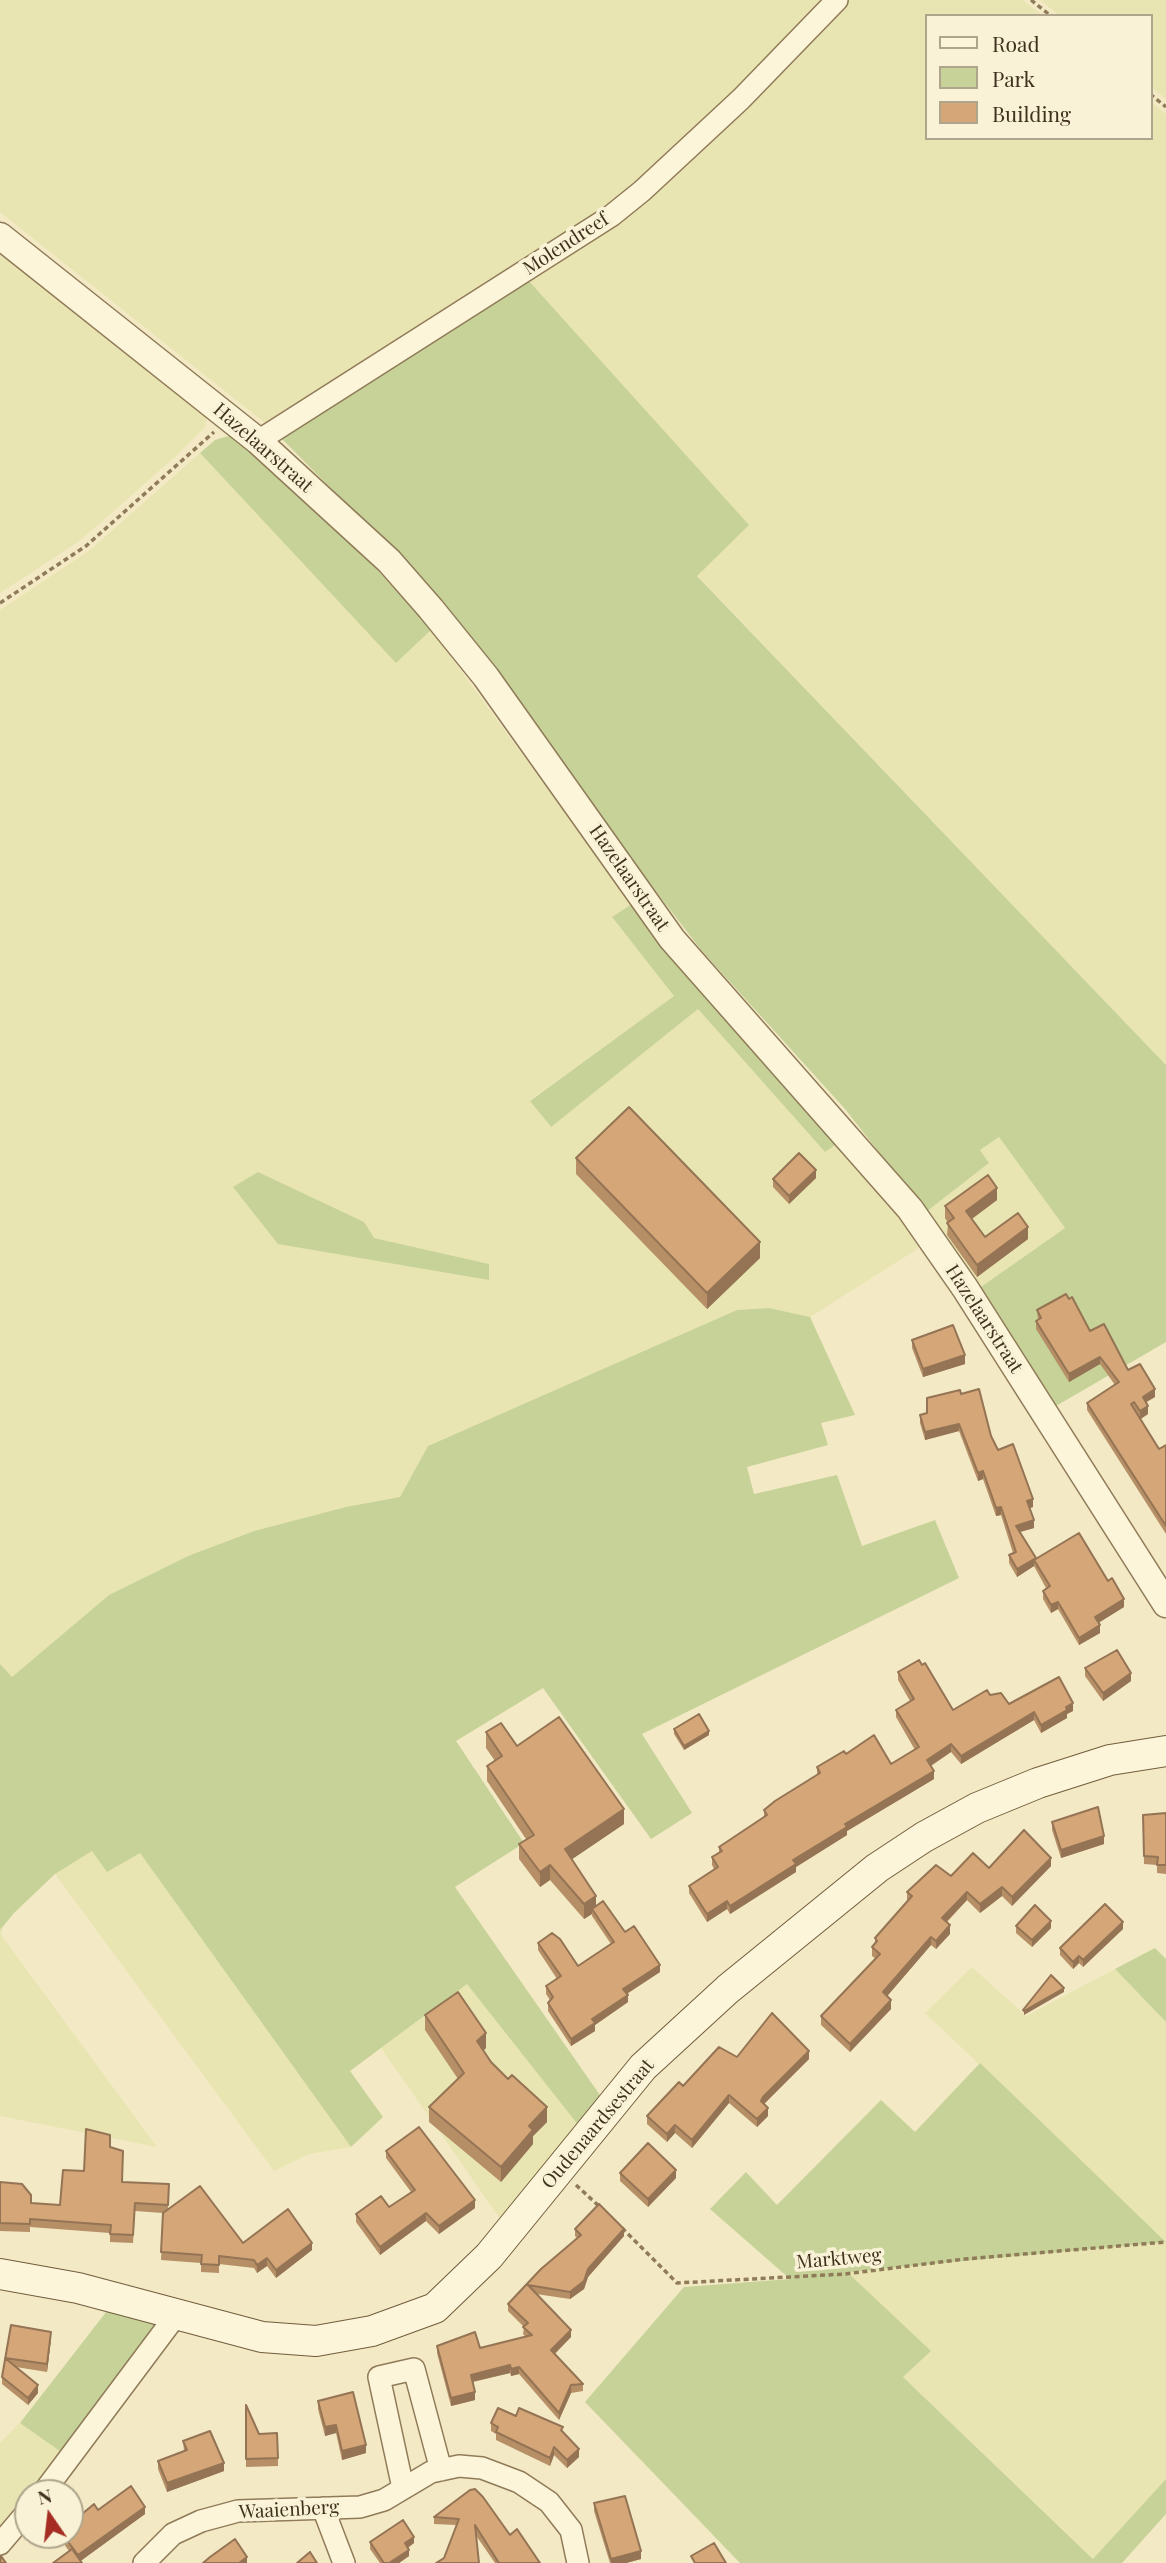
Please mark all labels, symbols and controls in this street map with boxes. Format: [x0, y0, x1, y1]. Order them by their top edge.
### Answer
legend [925, 14, 1152, 140]
text: Road [992, 29, 1040, 57]
text: Park [992, 64, 1035, 92]
text: Building [992, 99, 1071, 127]
street label: Molendreef [519, 208, 613, 280]
street label: Hazelaarstraat [209, 399, 317, 497]
street label: Hazelaarstraat [584, 820, 674, 936]
street label: Hazelaarstraat [941, 1261, 1027, 1377]
street label: Oudenaardsestraat [537, 2054, 659, 2194]
street label: Marktweg [796, 2244, 882, 2274]
north arrow [14, 2479, 84, 2549]
text: N [35, 2481, 54, 2510]
street label: Waaienberg [238, 2496, 340, 2524]

